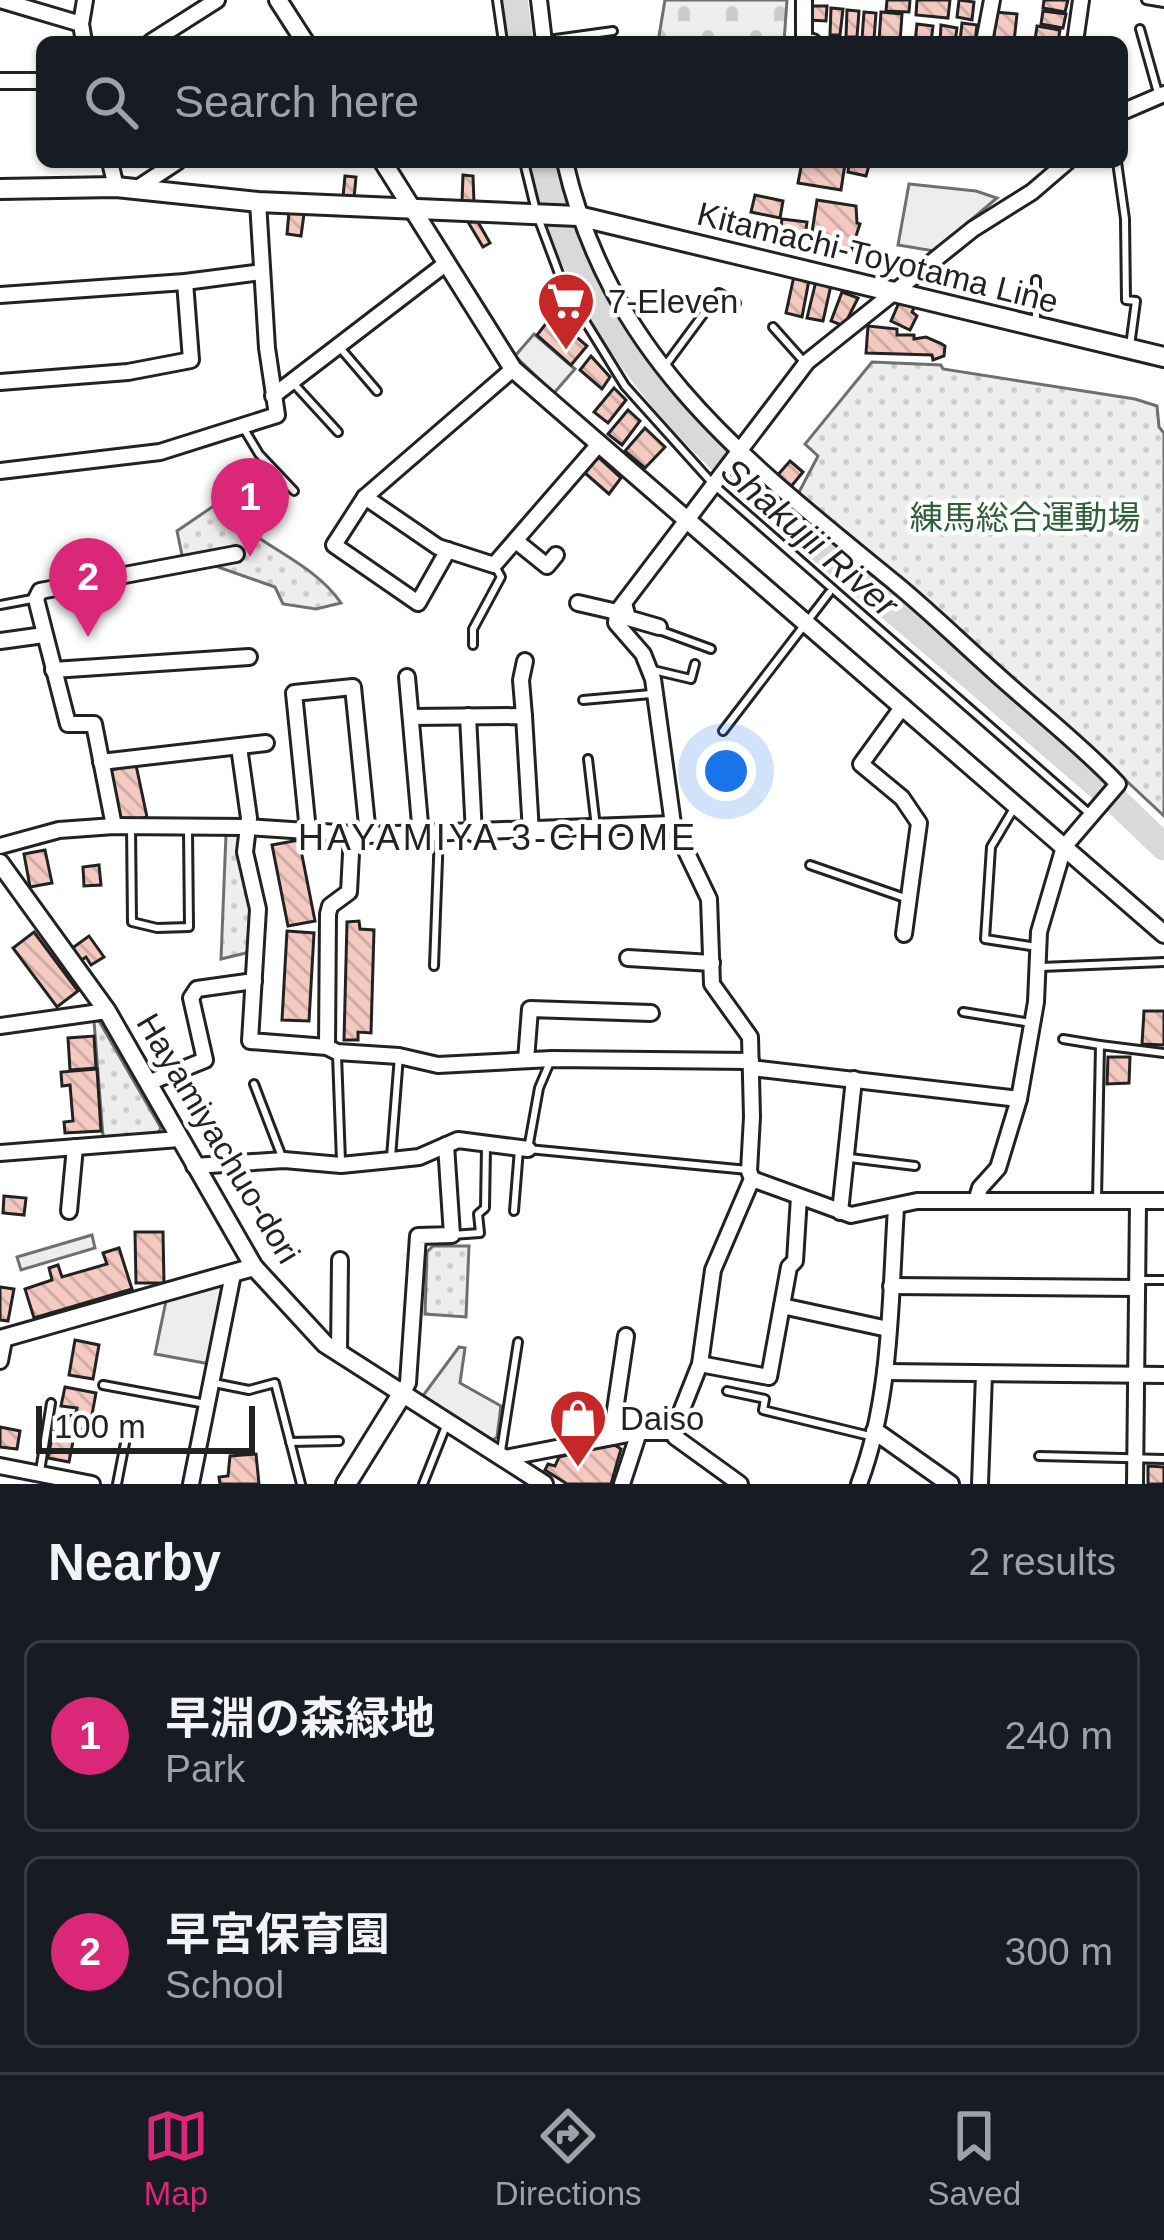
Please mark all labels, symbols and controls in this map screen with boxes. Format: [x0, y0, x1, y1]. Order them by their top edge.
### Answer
search box [36, 36, 1128, 168]
icon: search [78, 69, 144, 135]
text: Search here [174, 76, 419, 127]
street label: Kitamachi-Toyotama Line [694, 195, 1062, 320]
supermarket icon: 7-Eleven [535, 270, 597, 352]
place label: 7-Eleven [608, 283, 738, 320]
water label: Shakujii River [713, 450, 908, 626]
pin: 1 [211, 458, 289, 557]
park label: 練馬総合運動場 [910, 499, 1141, 536]
pin: 2 [49, 538, 127, 637]
your location [696, 741, 756, 801]
district label: HAYAMIYA 3-CHOME [298, 817, 698, 858]
street label: Hayamiyachuo-dori [130, 1007, 308, 1270]
shop icon: Daiso [547, 1387, 609, 1469]
scale bar [36, 1400, 255, 1453]
place label: Daiso [620, 1400, 704, 1437]
text: 100 m [54, 1408, 146, 1445]
text: Nearby [48, 1534, 221, 1591]
text: 2 results [969, 1540, 1116, 1583]
text: 早淵の森緑地 [165, 1693, 435, 1744]
text: 1 [79, 1714, 101, 1757]
text: 240 m [1005, 1714, 1113, 1757]
text: Park [165, 1747, 245, 1790]
text: 早宮保育園 [165, 1909, 390, 1960]
text: 2 [79, 1930, 101, 1973]
text: 300 m [1005, 1930, 1113, 1973]
text: School [165, 1963, 284, 2006]
tab: Map [143, 2103, 209, 2213]
tab: Directions [495, 2103, 642, 2213]
tab: Saved [927, 2103, 1021, 2213]

